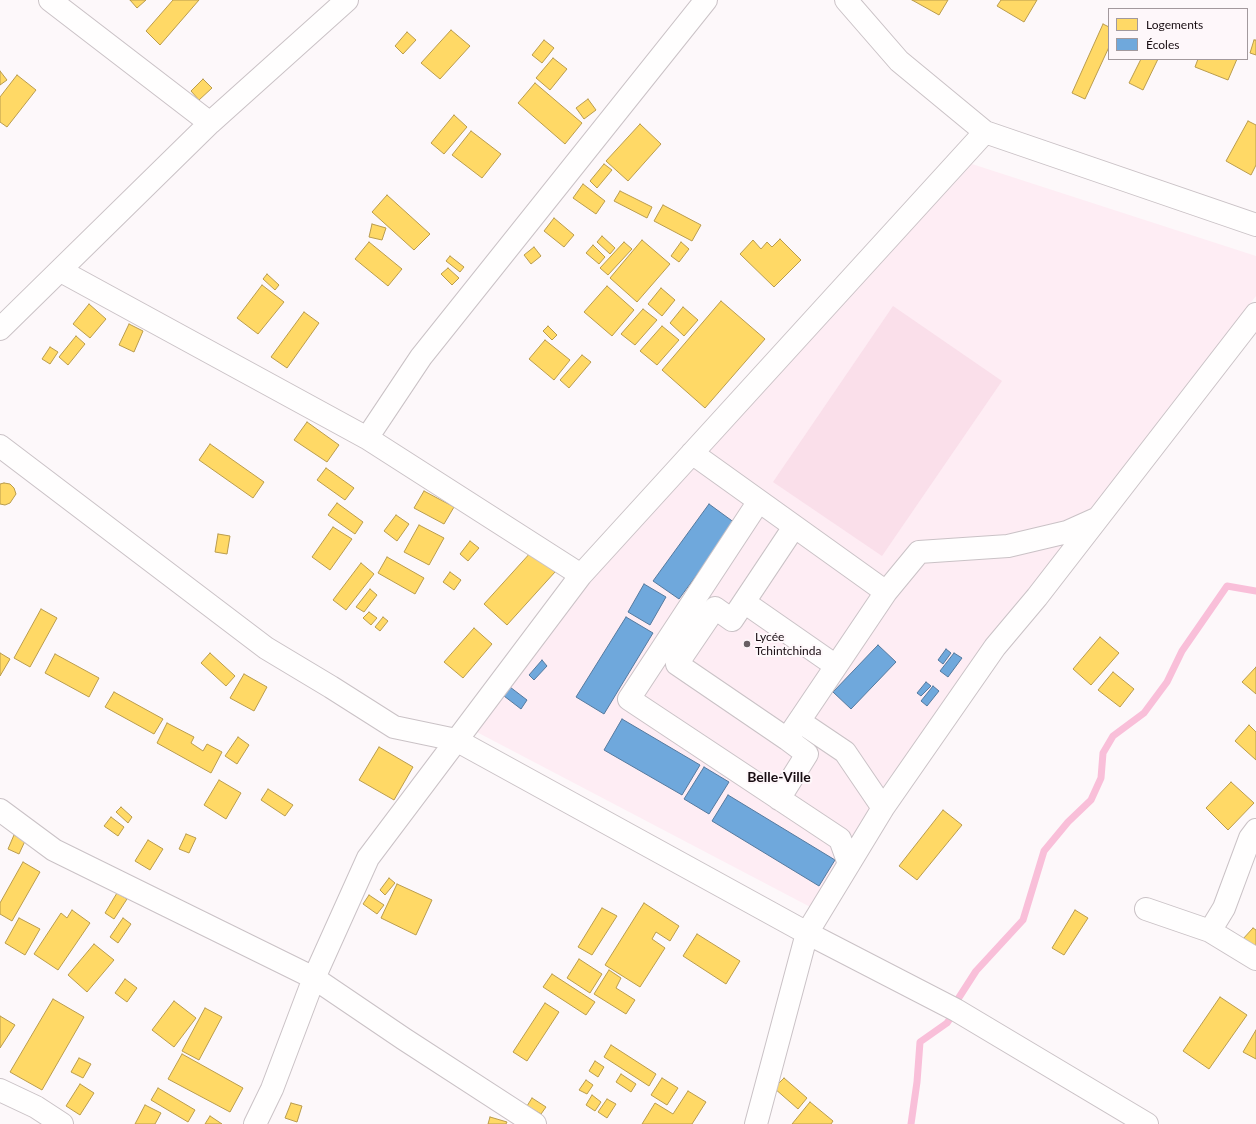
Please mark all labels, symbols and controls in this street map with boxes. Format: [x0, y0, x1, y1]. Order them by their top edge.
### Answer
legend [1108, 8, 1248, 60]
text: Logements [1146, 17, 1203, 32]
text: Écoles [1146, 37, 1179, 52]
place label: Lycée Tchintchinda [755, 630, 821, 658]
marker: Lycée Tchintchinda [742, 639, 752, 649]
district label: Belle-Ville [747, 769, 811, 785]

